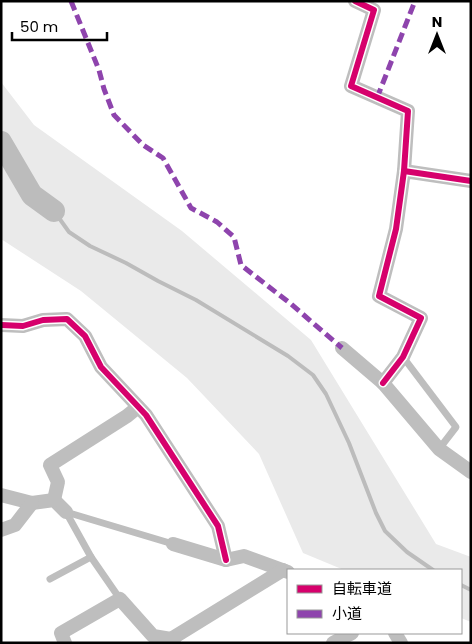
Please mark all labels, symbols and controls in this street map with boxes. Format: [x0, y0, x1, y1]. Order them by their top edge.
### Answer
scale bar [12, 10, 108, 42]
north arrow [412, 10, 462, 60]
text: N [432, 12, 442, 32]
text: 50 m [20, 16, 58, 37]
legend [287, 569, 462, 634]
text: 自転車道 [332, 578, 392, 599]
text: 小道 [332, 603, 362, 624]

